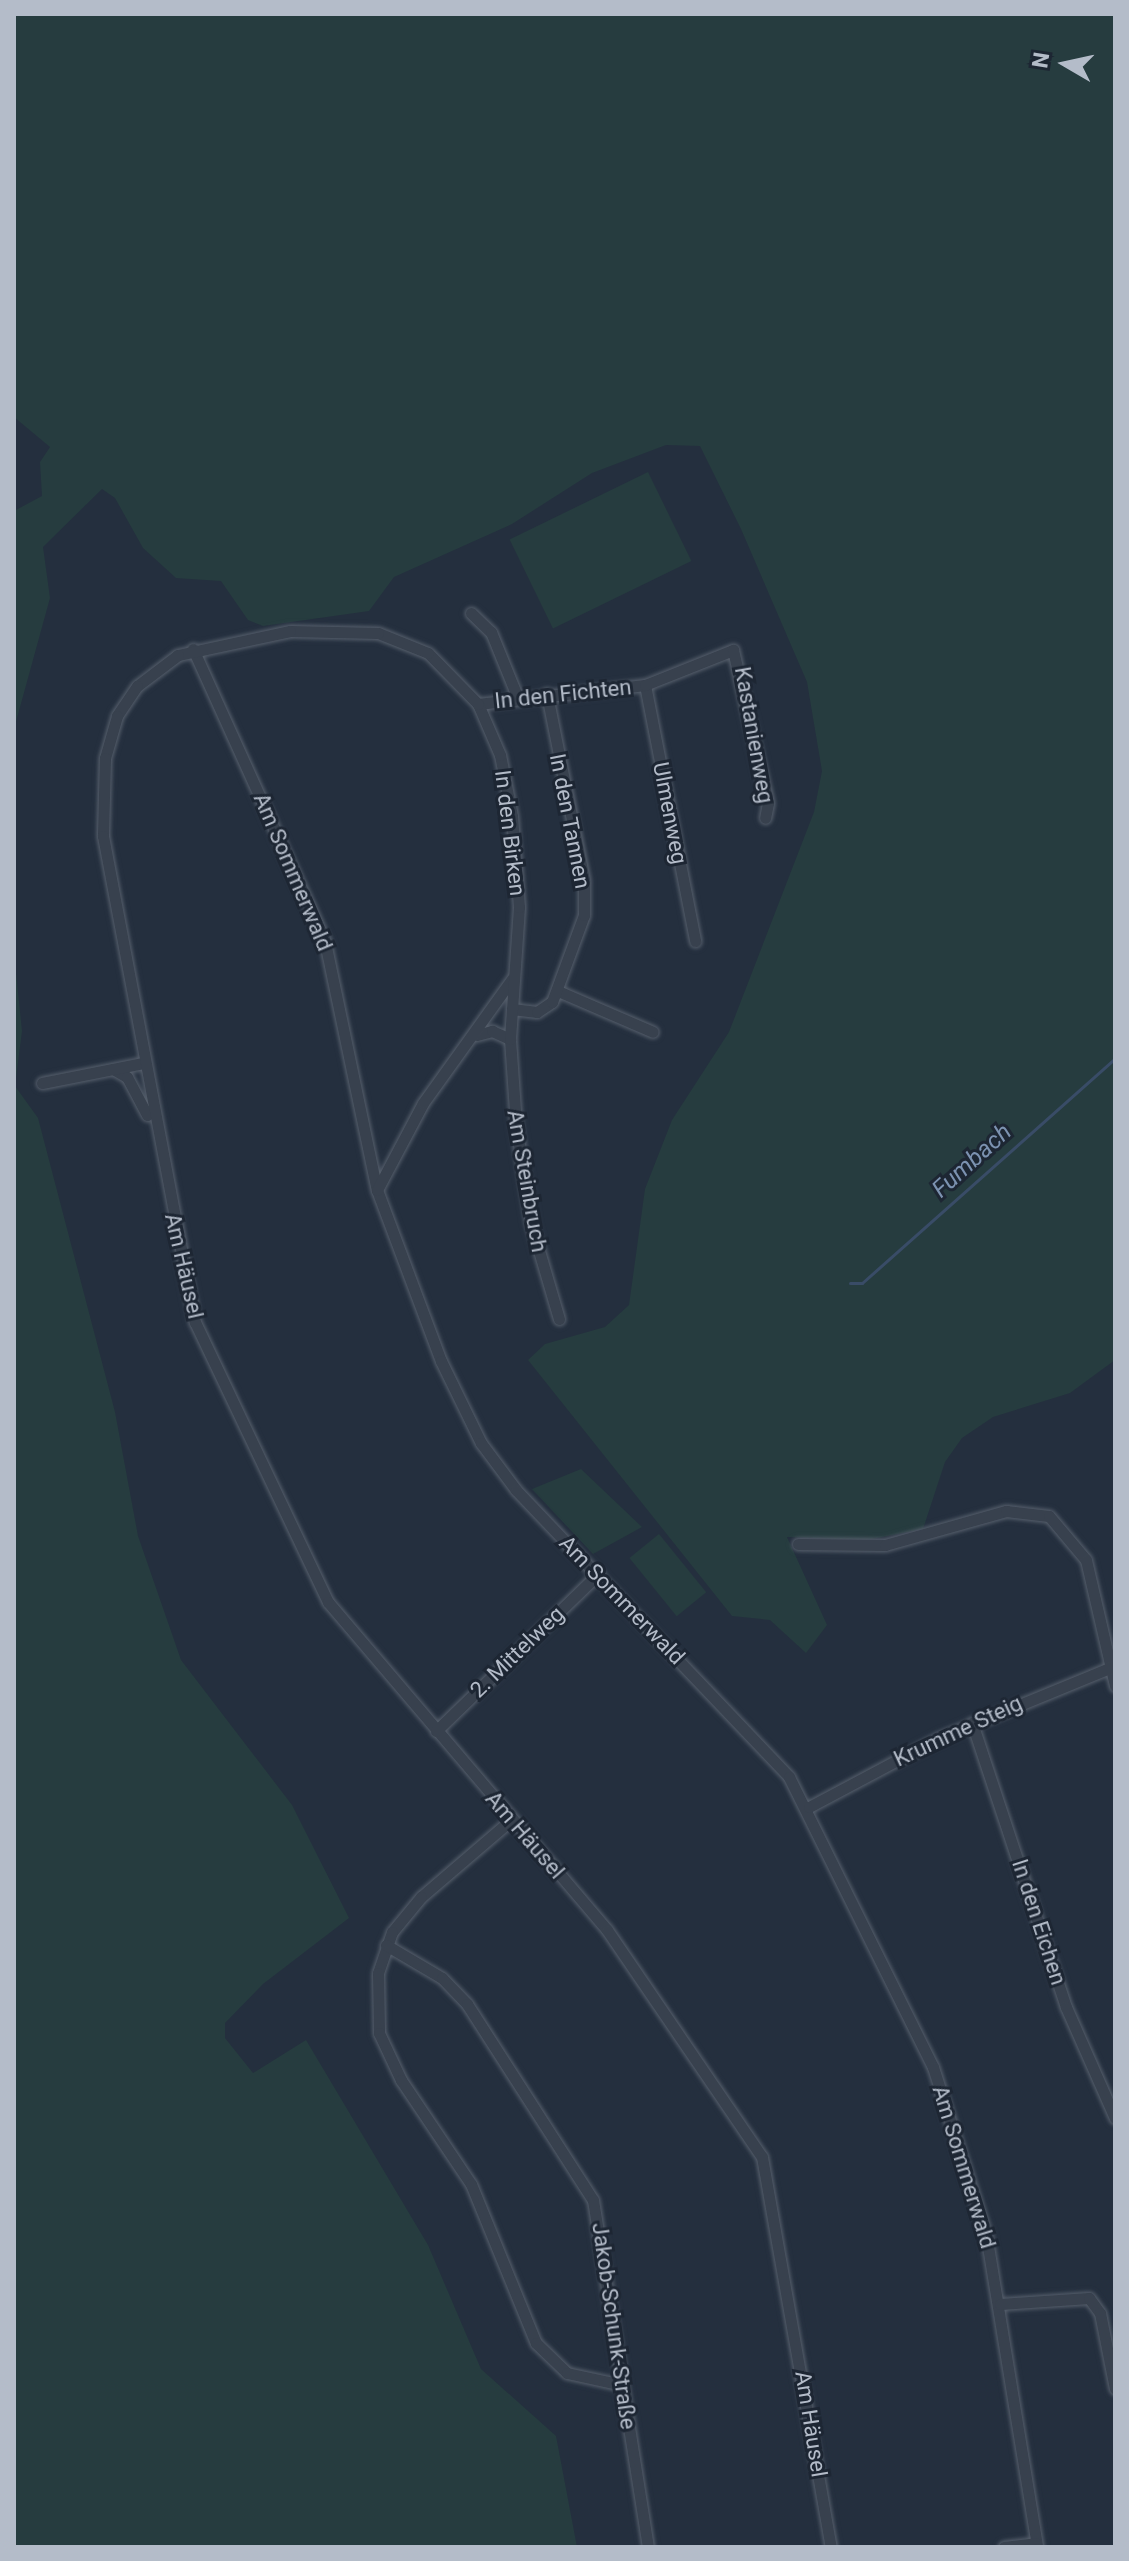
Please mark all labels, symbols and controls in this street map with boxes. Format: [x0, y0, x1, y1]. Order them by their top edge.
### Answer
north arrow [1025, 24, 1105, 104]
text: N [1027, 51, 1054, 70]
street label: Kastanienweg [729, 665, 779, 805]
street label: In den Fichten [493, 674, 633, 714]
street label: In den Tannen [544, 751, 596, 891]
street label: Ulmenweg [647, 760, 693, 866]
street label: In den Birken [489, 769, 531, 897]
street label: Am Sommerwald [248, 789, 338, 955]
street label: Am Steinbruch [501, 1108, 553, 1254]
water label: Fumbach [926, 1118, 1018, 1204]
street label: Am Häusel [159, 1211, 209, 1321]
street label: Am Sommerwald [554, 1530, 690, 1670]
street label: 2. Mittelweg [465, 1601, 569, 1703]
street label: Krumme Steig [890, 1690, 1026, 1772]
street label: Am Häusel [480, 1786, 570, 1884]
street label: In den Eichen [1006, 1856, 1072, 1988]
street label: Am Sommerwald [927, 2082, 1001, 2252]
street label: Jakob-Schunk-Straße [586, 2221, 642, 2431]
street label: Am Häusel [790, 2369, 832, 2479]

